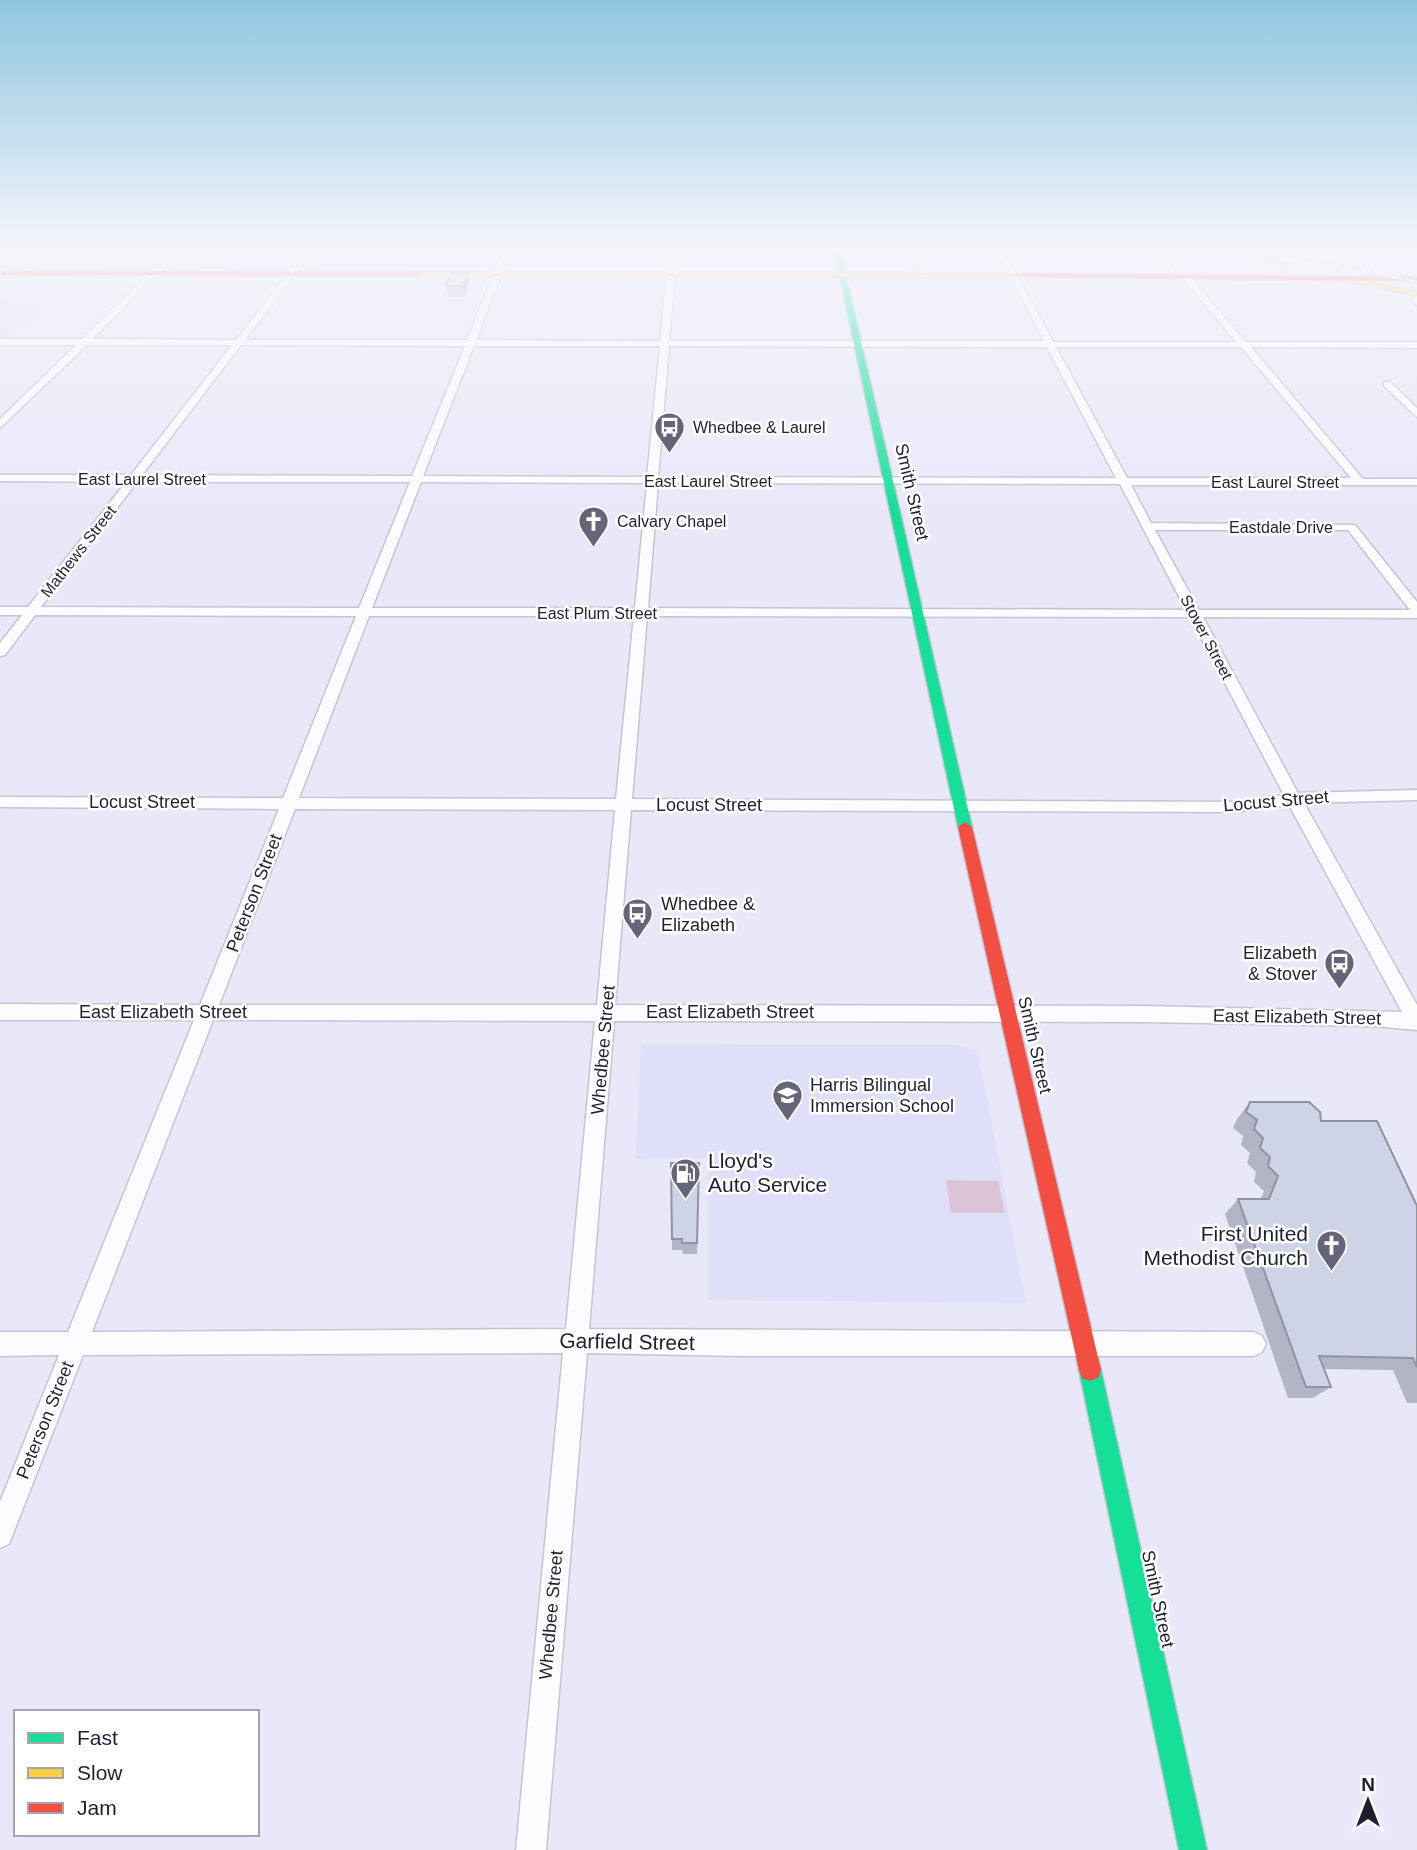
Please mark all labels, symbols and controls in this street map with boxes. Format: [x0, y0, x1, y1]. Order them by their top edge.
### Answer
bus stop icon: Whedbee & Laurel [653, 410, 687, 454]
place label: Whedbee & Laurel [693, 419, 826, 436]
street label: Smith Street [891, 441, 933, 543]
street label: East Laurel Street [78, 471, 207, 488]
street label: East Laurel Street [644, 473, 773, 490]
street label: East Laurel Street [1211, 474, 1340, 491]
street label: Mathews Street [37, 502, 120, 600]
church icon: Calvary Chapel [577, 504, 611, 548]
place label: Calvary Chapel [617, 513, 726, 530]
street label: Eastdale Drive [1229, 519, 1333, 536]
street label: Stover Street [1177, 592, 1236, 683]
street label: East Plum Street [537, 605, 658, 622]
street label: Locust Street [1222, 786, 1330, 816]
street label: Locust Street [89, 792, 195, 812]
street label: Locust Street [656, 795, 762, 815]
street label: Peterson Street [222, 831, 286, 955]
place label: Whedbee & Elizabeth [661, 894, 755, 935]
bus stop icon: Whedbee & Elizabeth [621, 897, 655, 941]
place label: Elizabeth & Stover [1243, 943, 1317, 984]
bus stop icon: Elizabeth & Stover [1323, 946, 1357, 990]
street label: Whedbee Street [587, 984, 619, 1116]
street label: Smith Street [1014, 994, 1056, 1096]
street label: East Elizabeth Street [79, 1002, 247, 1022]
street label: East Elizabeth Street [646, 1002, 814, 1022]
street label: East Elizabeth Street [1213, 1006, 1381, 1028]
place label: Harris Bilingual Immersion School [810, 1075, 954, 1116]
school or university icon: Harris Bilingual Immersion School [770, 1078, 804, 1122]
place label: Lloyd's Auto Service [708, 1149, 827, 1196]
fuel station icon: Lloyd's Auto Service [668, 1156, 702, 1200]
place label: First United Methodist Church [1143, 1222, 1308, 1269]
church icon: First United Methodist Church [1314, 1229, 1348, 1273]
street label: Garfield Street [559, 1329, 695, 1354]
street label: Peterson Street [12, 1358, 78, 1482]
street label: Smith Street [1138, 1548, 1178, 1650]
street label: Whedbee Street [535, 1549, 567, 1681]
legend [14, 1710, 259, 1836]
text: Fast [77, 1726, 118, 1749]
text: Slow [77, 1761, 123, 1784]
north arrow [1333, 1766, 1403, 1836]
text: N [1361, 1774, 1375, 1795]
text: Jam [77, 1796, 117, 1819]

